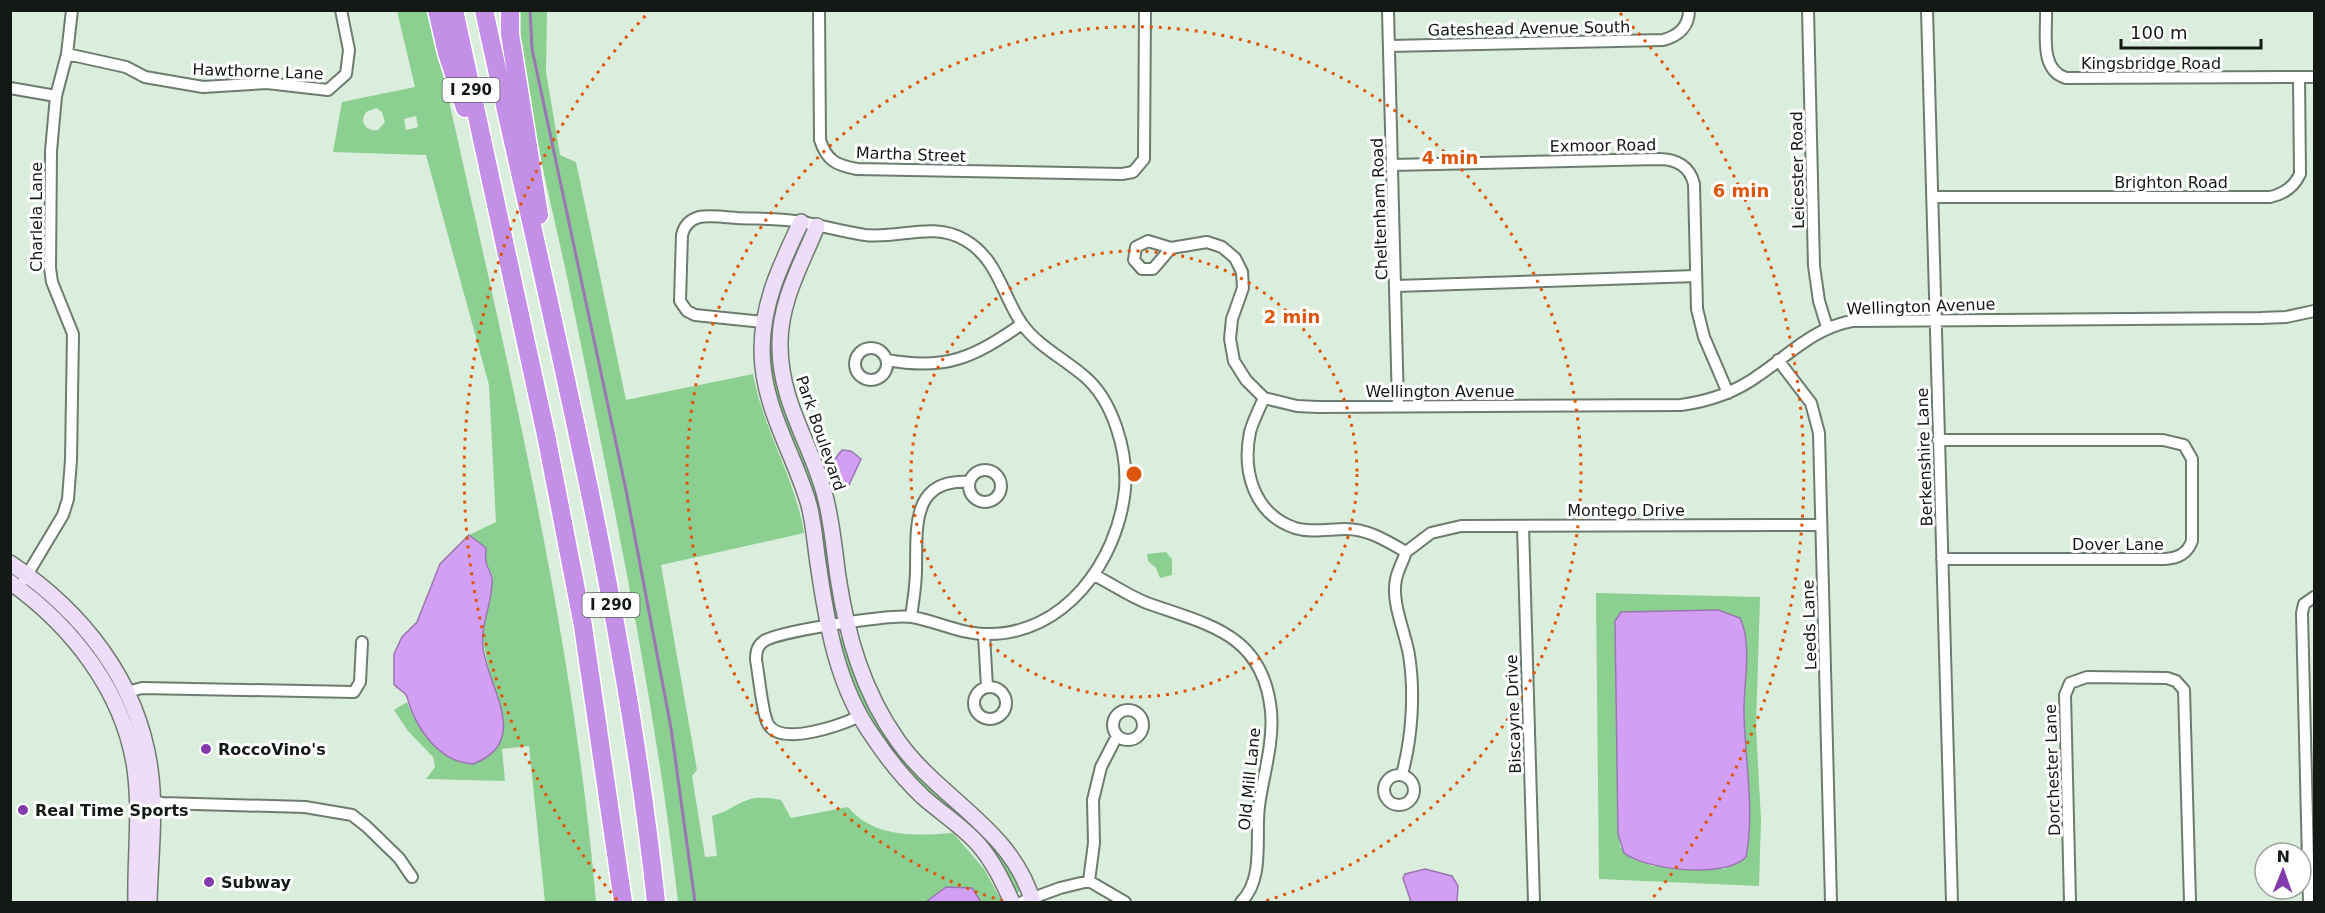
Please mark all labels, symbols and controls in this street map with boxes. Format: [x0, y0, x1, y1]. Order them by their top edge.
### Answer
scale bar [2121, 12, 2260, 50]
street label: Gateshead Avenue South [1427, 17, 1631, 40]
text: 100 m [2130, 22, 2188, 43]
street label: Kingsbridge Road [2081, 54, 2221, 73]
street label: Hawthorne Lane [192, 60, 324, 83]
road number: I 290 [442, 78, 500, 102]
street label: Leicester Road [1787, 111, 1808, 229]
street label: Exmoor Road [1550, 135, 1656, 156]
street label: Cheltenham Road [1368, 137, 1391, 281]
street label: Martha Street [856, 143, 966, 166]
text: 4 min [1422, 147, 1478, 168]
street label: Charlela Lane [27, 162, 46, 272]
street label: Brighton Road [2114, 173, 2228, 192]
text: 6 min [1713, 180, 1769, 201]
street label: Wellington Avenue [1846, 294, 1996, 319]
text: 2 min [1264, 306, 1320, 327]
street label: Park Boulevard [792, 373, 849, 493]
street label: Wellington Avenue [1365, 382, 1515, 401]
street label: Berkenshire Lane [1913, 387, 1936, 527]
centre of rings [1124, 464, 1144, 484]
street label: Montego Drive [1567, 501, 1685, 520]
street label: Dover Lane [2072, 535, 2164, 554]
street label: Leeds Lane [1798, 579, 1821, 671]
road number: I 290 [582, 593, 640, 617]
street label: Biscayne Drive [1502, 654, 1525, 774]
street label: Dorchester Lane [2041, 704, 2064, 836]
street label: Old Mill Lane [1235, 727, 1264, 831]
place label: RoccoVino's [218, 740, 326, 759]
marker: RoccoVino's [199, 742, 213, 756]
place label: Real Time Sports [35, 801, 189, 820]
marker: Real Time Sports [16, 803, 30, 817]
north arrow [2253, 841, 2313, 901]
text: N [2276, 847, 2290, 866]
place label: Subway [221, 873, 291, 892]
marker: Subway [202, 875, 216, 889]

